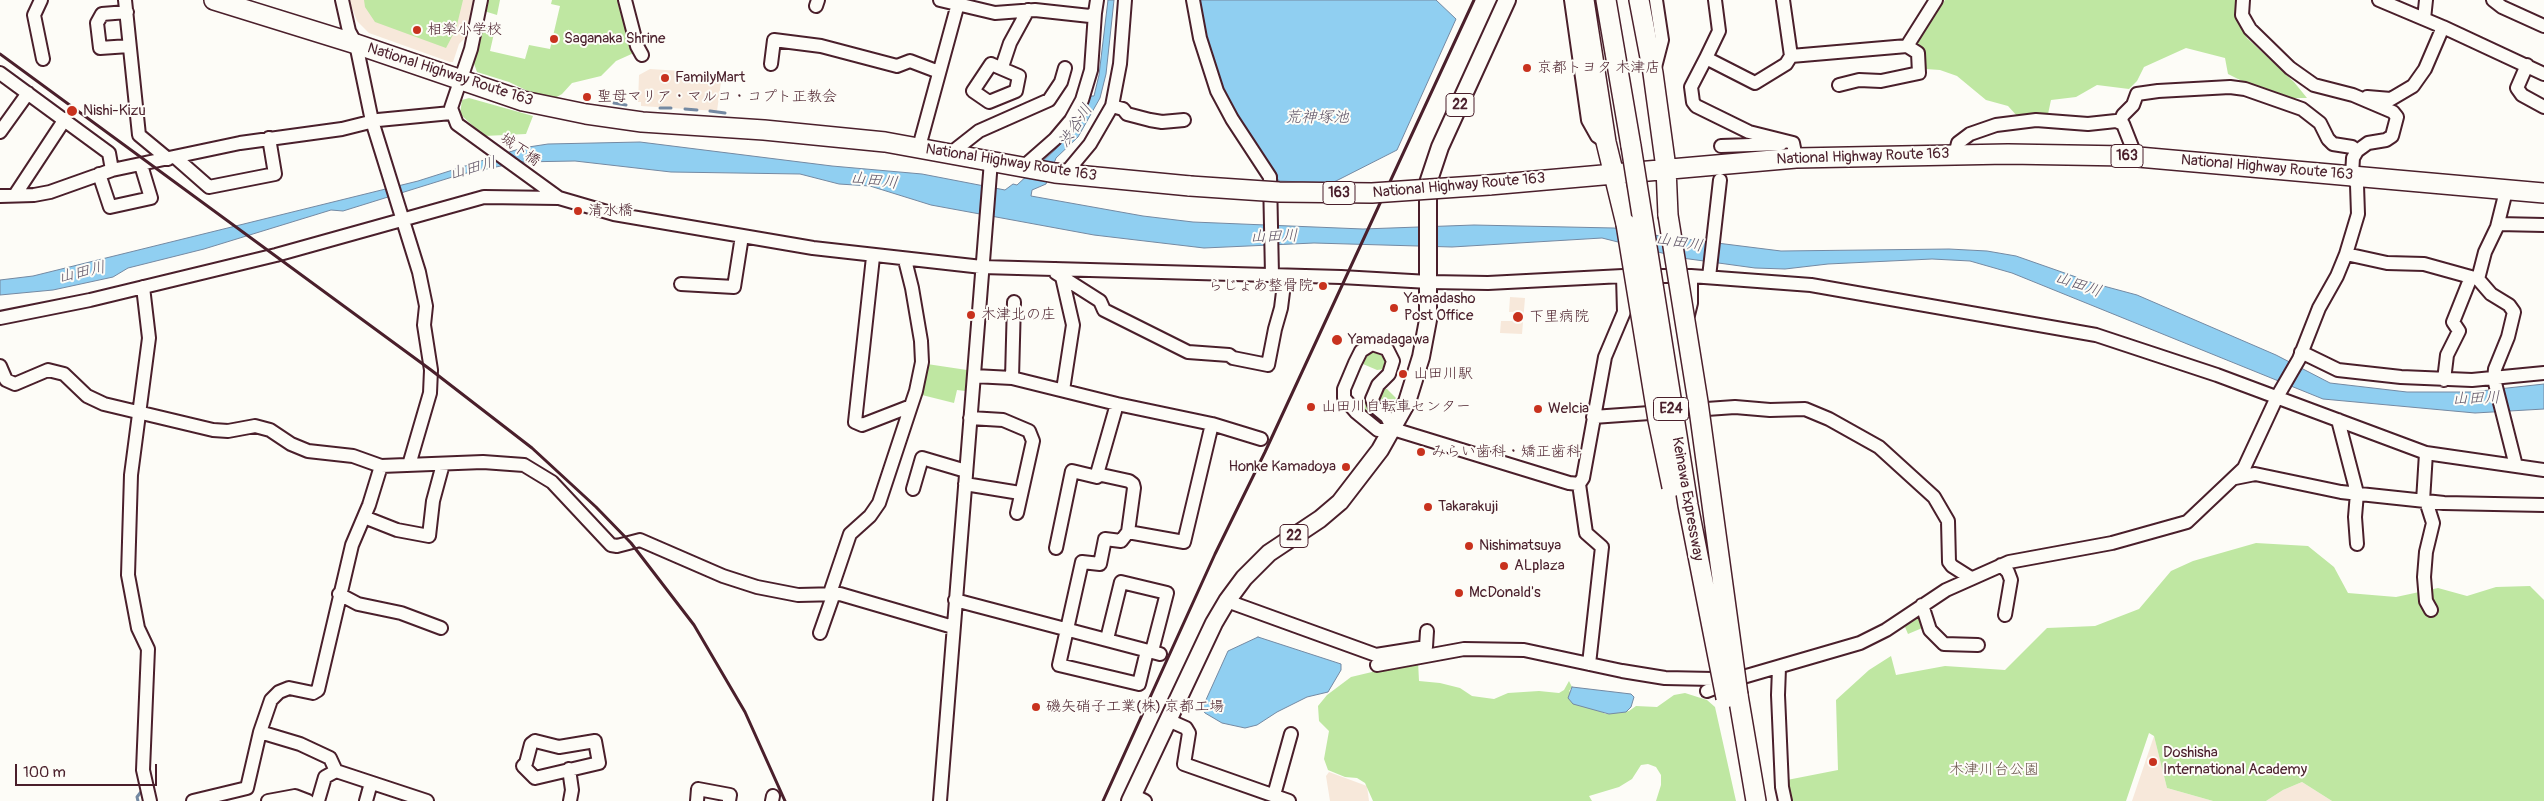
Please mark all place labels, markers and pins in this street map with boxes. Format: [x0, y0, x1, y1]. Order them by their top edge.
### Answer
place label: 相楽小学校 [427, 21, 502, 39]
marker: 相楽小学校 [411, 24, 423, 36]
place label: Saganaka Shrine [564, 30, 665, 48]
marker: Saganaka Shrine [548, 33, 560, 45]
place label: 京都トヨタ 木津店 [1537, 59, 1660, 77]
marker: 京都トヨタ 木津店 [1521, 62, 1533, 74]
place label: FamilyMart [675, 69, 745, 87]
marker: FamilyMart [659, 72, 671, 84]
place label: 聖母マリア・マルコ・コプト正教会 [597, 88, 837, 106]
marker: 聖母マリア・マルコ・コプト正教会 [581, 91, 593, 103]
place label: Nishi-Kizu [83, 102, 146, 120]
marker: Nishi-Kizu [65, 104, 79, 118]
place label: 清水橋 [588, 202, 633, 220]
marker: 清水橋 [572, 205, 584, 217]
place label: らじょあ整骨院 [1208, 277, 1313, 295]
marker: らじょあ整骨院 [1317, 280, 1329, 292]
place label: Yamadasho Post Office [1404, 290, 1476, 325]
marker: Yamadasho Post Office [1388, 302, 1400, 314]
place label: 木津北の庄 [981, 306, 1056, 324]
place label: 下里病院 [1529, 308, 1589, 326]
marker: 木津北の庄 [965, 309, 977, 321]
marker: 下里病院 [1511, 310, 1525, 324]
place label: Yamadagawa [1348, 331, 1429, 349]
marker: Yamadagawa [1330, 333, 1344, 347]
place label: 山田川駅 [1413, 365, 1473, 383]
marker: 山田川駅 [1397, 368, 1409, 380]
place label: 山田川自転車センター [1321, 398, 1471, 416]
place label: Welcia [1548, 400, 1589, 418]
marker: 山田川自転車センター [1305, 401, 1317, 413]
marker: Welcia [1532, 403, 1544, 415]
place label: みらい歯科・矯正歯科 [1431, 443, 1581, 461]
marker: みらい歯科・矯正歯科 [1415, 446, 1427, 458]
place label: Honke Kamadoya [1228, 458, 1336, 476]
marker: Honke Kamadoya [1340, 461, 1352, 473]
place label: Takarakuji [1438, 498, 1498, 516]
marker: Takarakuji [1422, 501, 1434, 513]
place label: Nishimatsuya [1479, 537, 1561, 555]
marker: Nishimatsuya [1463, 540, 1475, 552]
place label: ALplaza [1514, 557, 1565, 575]
marker: ALplaza [1498, 560, 1510, 572]
place label: McDonald's [1469, 584, 1541, 602]
marker: McDonald's [1453, 587, 1465, 599]
place label: 磯矢硝子工業(株) 京都工場 [1046, 698, 1224, 716]
marker: 磯矢硝子工業(株) 京都工場 [1030, 701, 1042, 713]
place label: Doshisha International Academy [2163, 744, 2307, 779]
marker: Doshisha International Academy [2147, 756, 2159, 768]

